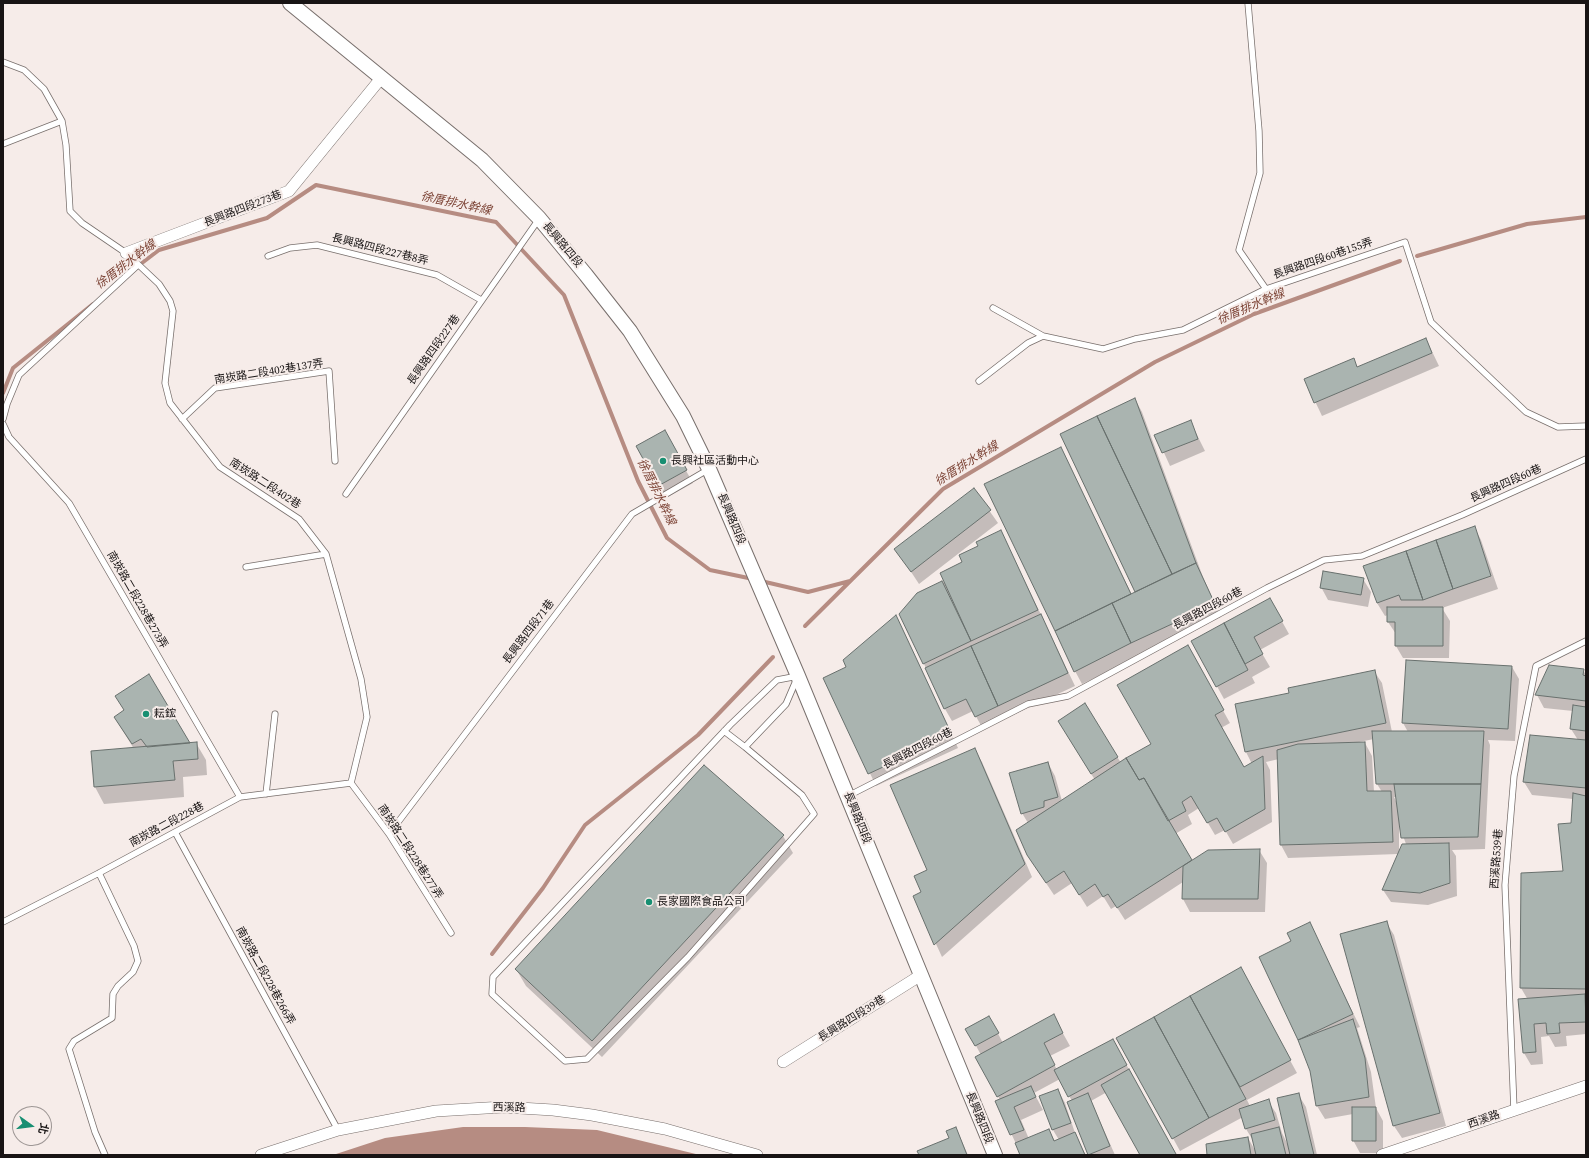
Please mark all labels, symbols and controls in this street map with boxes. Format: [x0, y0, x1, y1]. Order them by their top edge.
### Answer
street label: 長興路四段273巷 [202, 188, 284, 230]
water label: 徐厝排水幹線 [419, 189, 493, 219]
street label: 長興路四段 [539, 220, 585, 270]
street label: 長興路四段227巷8弄 [330, 232, 430, 268]
street label: 長興路四段60巷155弄 [1271, 236, 1375, 282]
water label: 徐厝排水幹線 [93, 238, 159, 292]
water label: 徐厝排水幹線 [1215, 286, 1287, 328]
street label: 長興路四段227巷 [405, 312, 463, 388]
street label: 南崁路二段402巷137弄 [214, 357, 324, 387]
water label: 徐厝排水幹線 [933, 439, 1001, 489]
place label: 長興社區活動中心 [671, 454, 759, 468]
street label: 南崁路二段402巷 [227, 456, 303, 512]
water label: 徐厝排水幹線 [634, 456, 678, 528]
marker: 長興社區活動中心 [658, 456, 668, 466]
street label: 長興路四段60巷 [1468, 462, 1544, 506]
street label: 長興路四段 [714, 491, 748, 547]
street label: 南崁路二段228巷273弄 [104, 549, 170, 651]
street label: 長興路四段60巷 [1171, 585, 1245, 633]
street label: 長興路四段71巷 [501, 597, 557, 667]
place label: 耘鋐 [154, 707, 176, 721]
marker: 耘鋐 [141, 709, 151, 719]
street label: 長興路四段60巷 [881, 726, 955, 772]
street label: 長興路四段 [841, 790, 873, 846]
street label: 南崁路二段228巷 [127, 800, 207, 850]
street label: 南崁路二段228巷277弄 [375, 802, 445, 902]
street label: 西溪路539巷 [1488, 828, 1506, 890]
place label: 長家國際食品公司 [657, 895, 745, 909]
marker: 長家國際食品公司 [644, 897, 654, 907]
street label: 南崁路二段228巷266弄 [233, 925, 297, 1027]
street label: 長興路四段39巷 [816, 993, 888, 1045]
street label: 長興路四段 [963, 1090, 995, 1146]
street label: 西溪路 [492, 1101, 526, 1115]
north arrow [12, 1106, 52, 1146]
street label: 西溪路 [1466, 1108, 1502, 1132]
text: 北 [35, 1122, 52, 1136]

